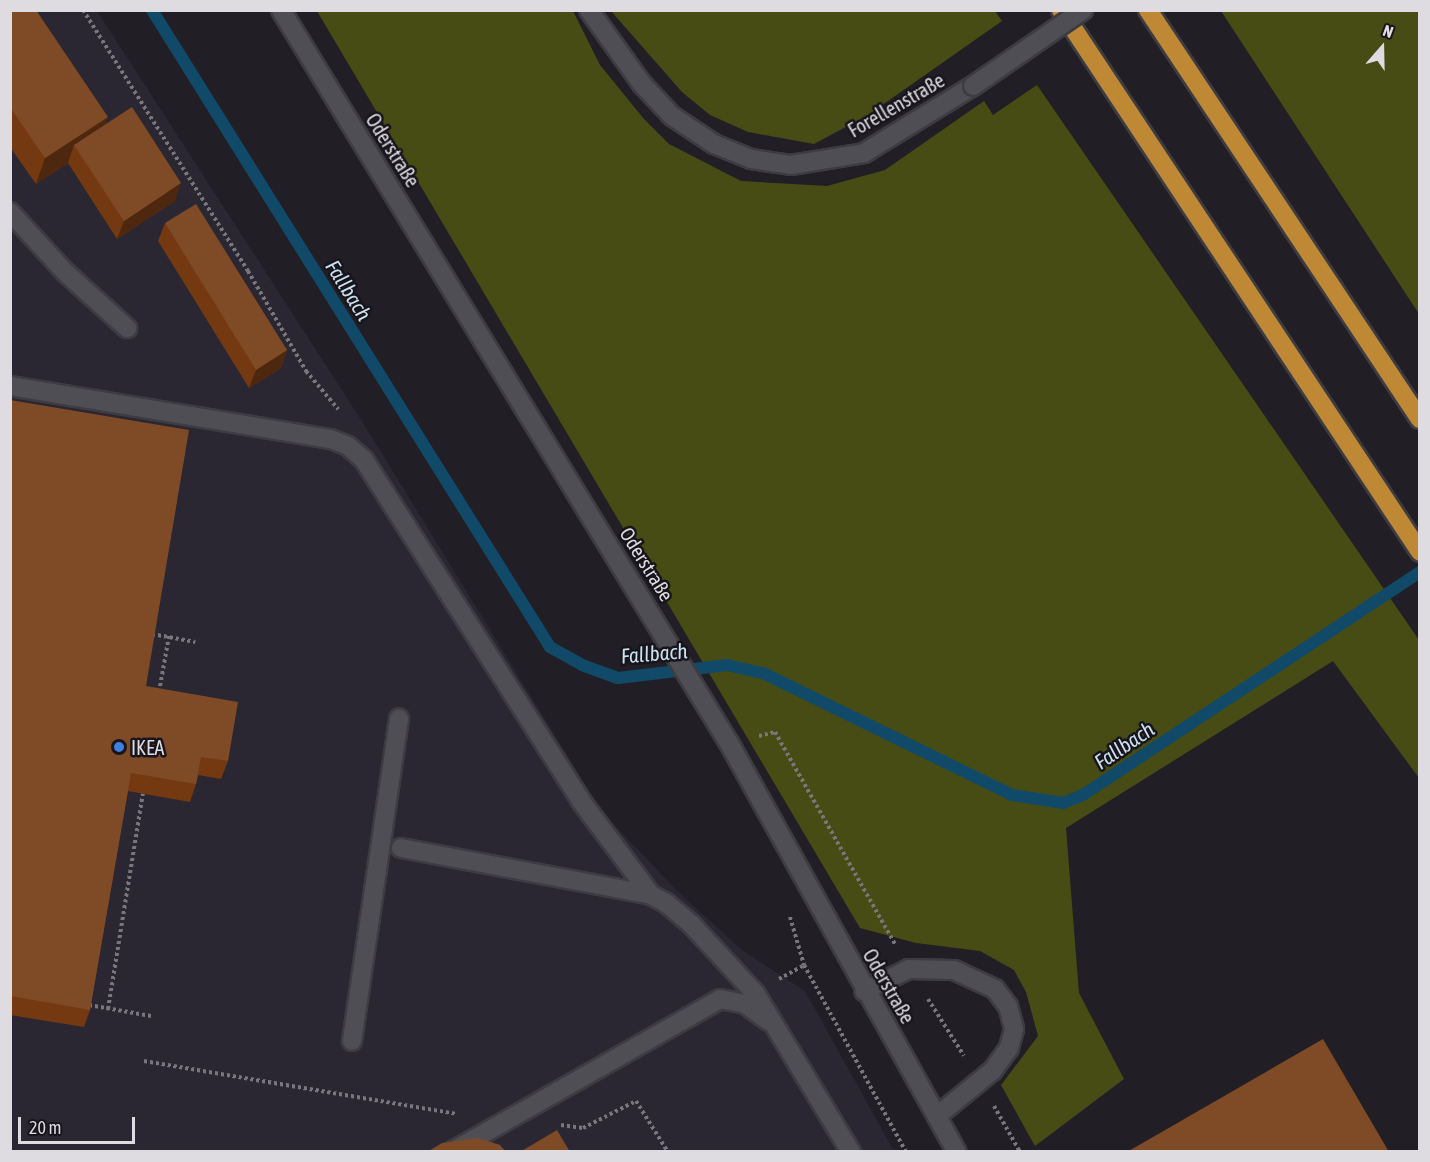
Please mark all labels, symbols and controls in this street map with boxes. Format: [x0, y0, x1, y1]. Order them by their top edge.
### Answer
north arrow [1352, 18, 1412, 78]
text: N [1381, 21, 1396, 41]
street label: Forellenstraße [844, 68, 948, 142]
street label: Oderstraße [361, 109, 425, 191]
water label: Fallbach [321, 255, 377, 325]
street label: Oderstraße [615, 523, 679, 605]
water label: Fallbach [620, 638, 688, 668]
water label: Fallbach [1089, 716, 1159, 774]
place label: IKEA [131, 735, 164, 759]
marker: IKEA [112, 740, 126, 754]
street label: Oderstraße [858, 944, 920, 1028]
scale bar [21, 1105, 138, 1143]
text: 20 m [29, 1117, 61, 1138]

